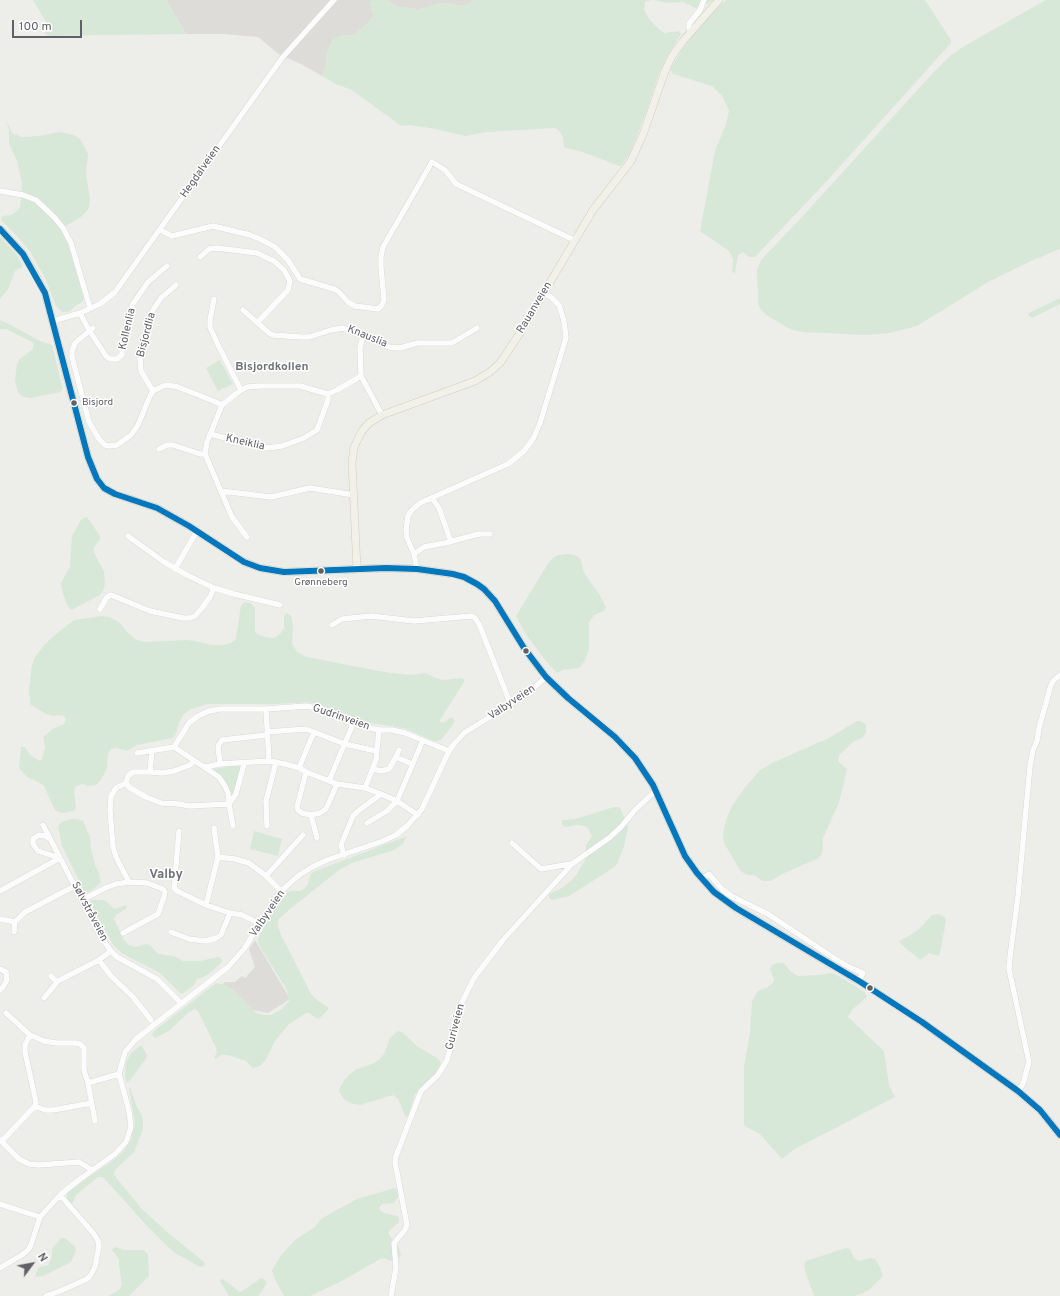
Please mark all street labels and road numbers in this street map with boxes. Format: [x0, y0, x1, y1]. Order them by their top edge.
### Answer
street label: Hegdalveien [178, 143, 224, 201]
street label: Rauanveien [514, 280, 556, 336]
street label: Kollenlia [117, 307, 139, 351]
street label: Bisjordlia [135, 311, 159, 359]
street label: Knauslia [345, 323, 389, 351]
street label: Kneiklia [224, 432, 266, 454]
street label: Valbyveien [486, 682, 538, 724]
street label: Gudrinveien [311, 702, 371, 734]
street label: Sølvstråveien [68, 880, 110, 944]
street label: Valbyveien [247, 888, 289, 940]
street label: Guriveien [443, 1002, 469, 1052]

